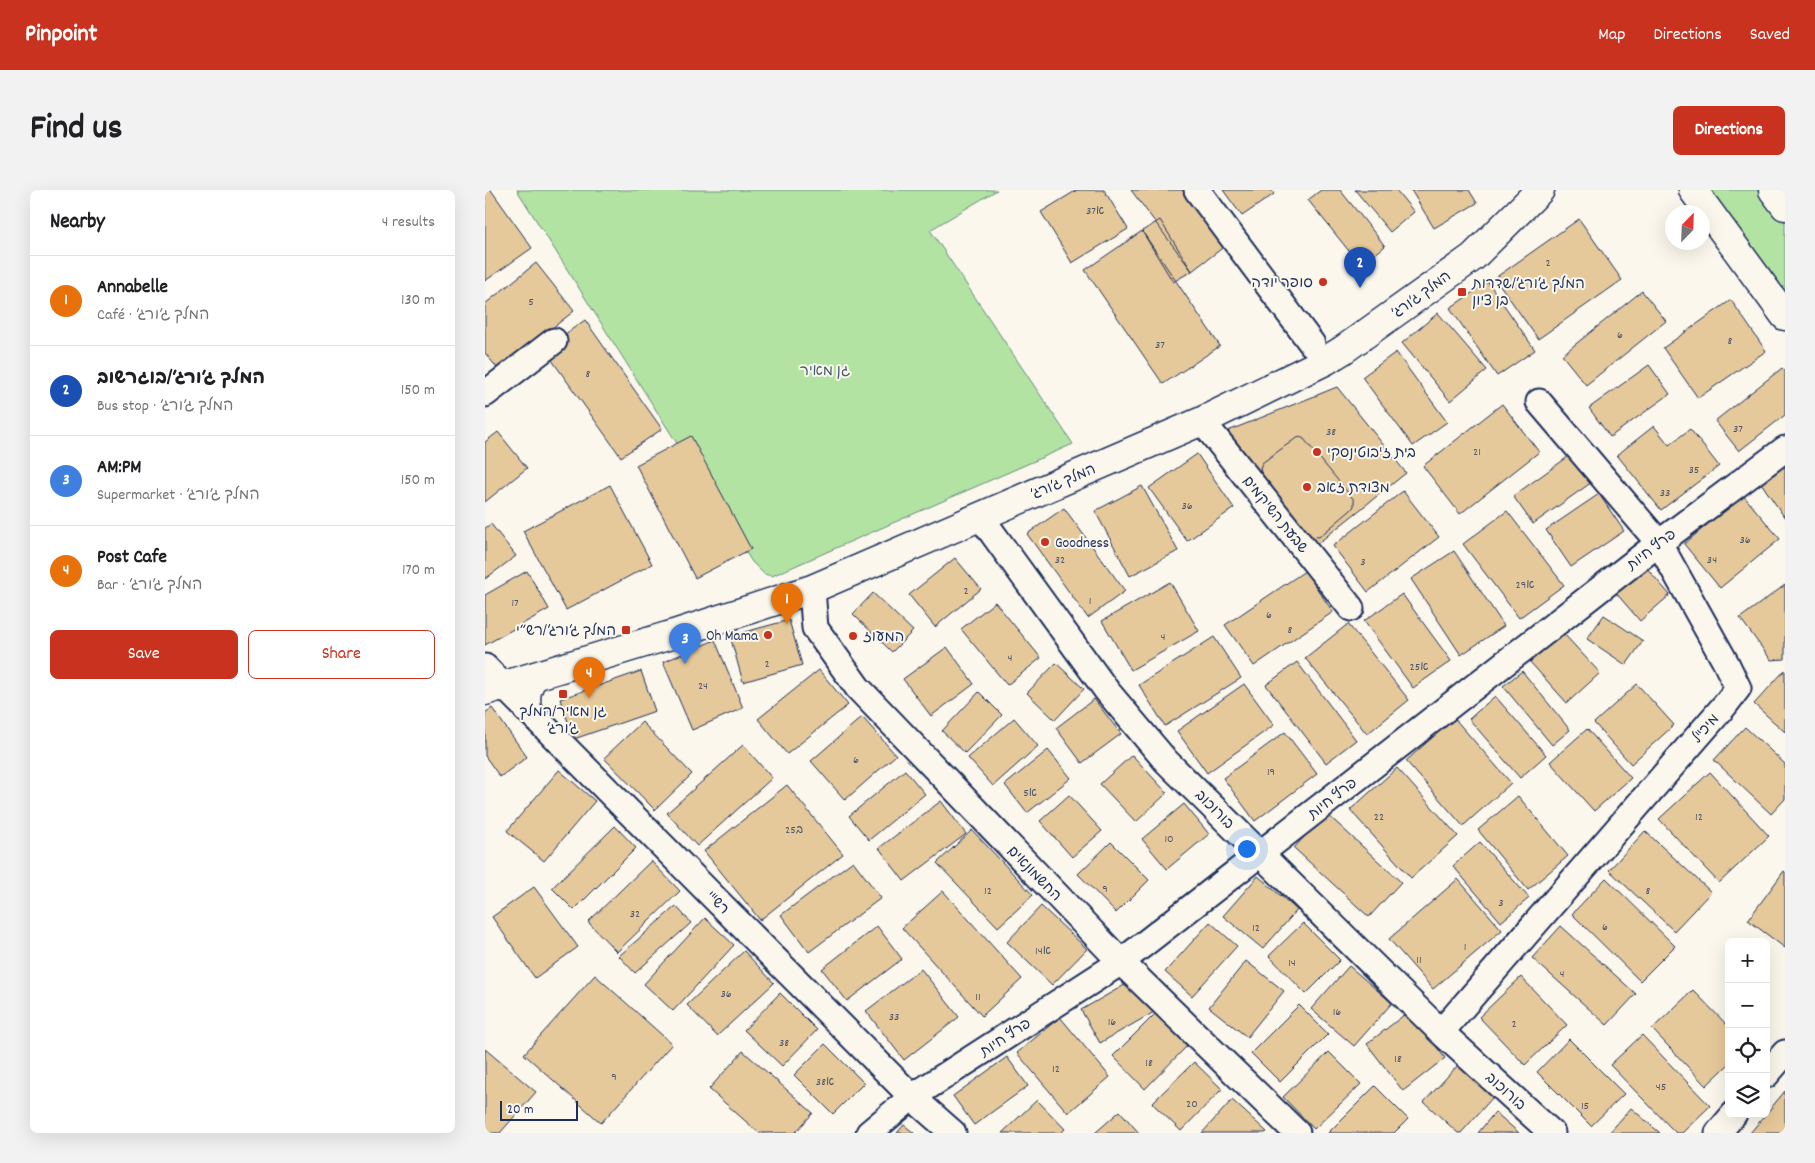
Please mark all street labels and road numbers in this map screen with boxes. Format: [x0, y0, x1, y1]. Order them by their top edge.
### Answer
street label: המלך ג׳ורג׳ [1388, 266, 1456, 325]
street label: המלך ג׳ורג׳ [1028, 459, 1100, 506]
street label: שבעת השיקמים [1236, 472, 1313, 559]
street label: פרץ חיות [1622, 525, 1682, 577]
street label: מיכ"ל [1687, 710, 1726, 749]
street label: פרץ חיות [1303, 773, 1362, 826]
street label: בורוכוב [1189, 786, 1238, 835]
street label: החשמונאים [1001, 842, 1066, 907]
street label: רש"י [700, 886, 734, 920]
street label: פרץ חיות [975, 1014, 1036, 1064]
street label: בורוכוב [1479, 1068, 1530, 1117]

